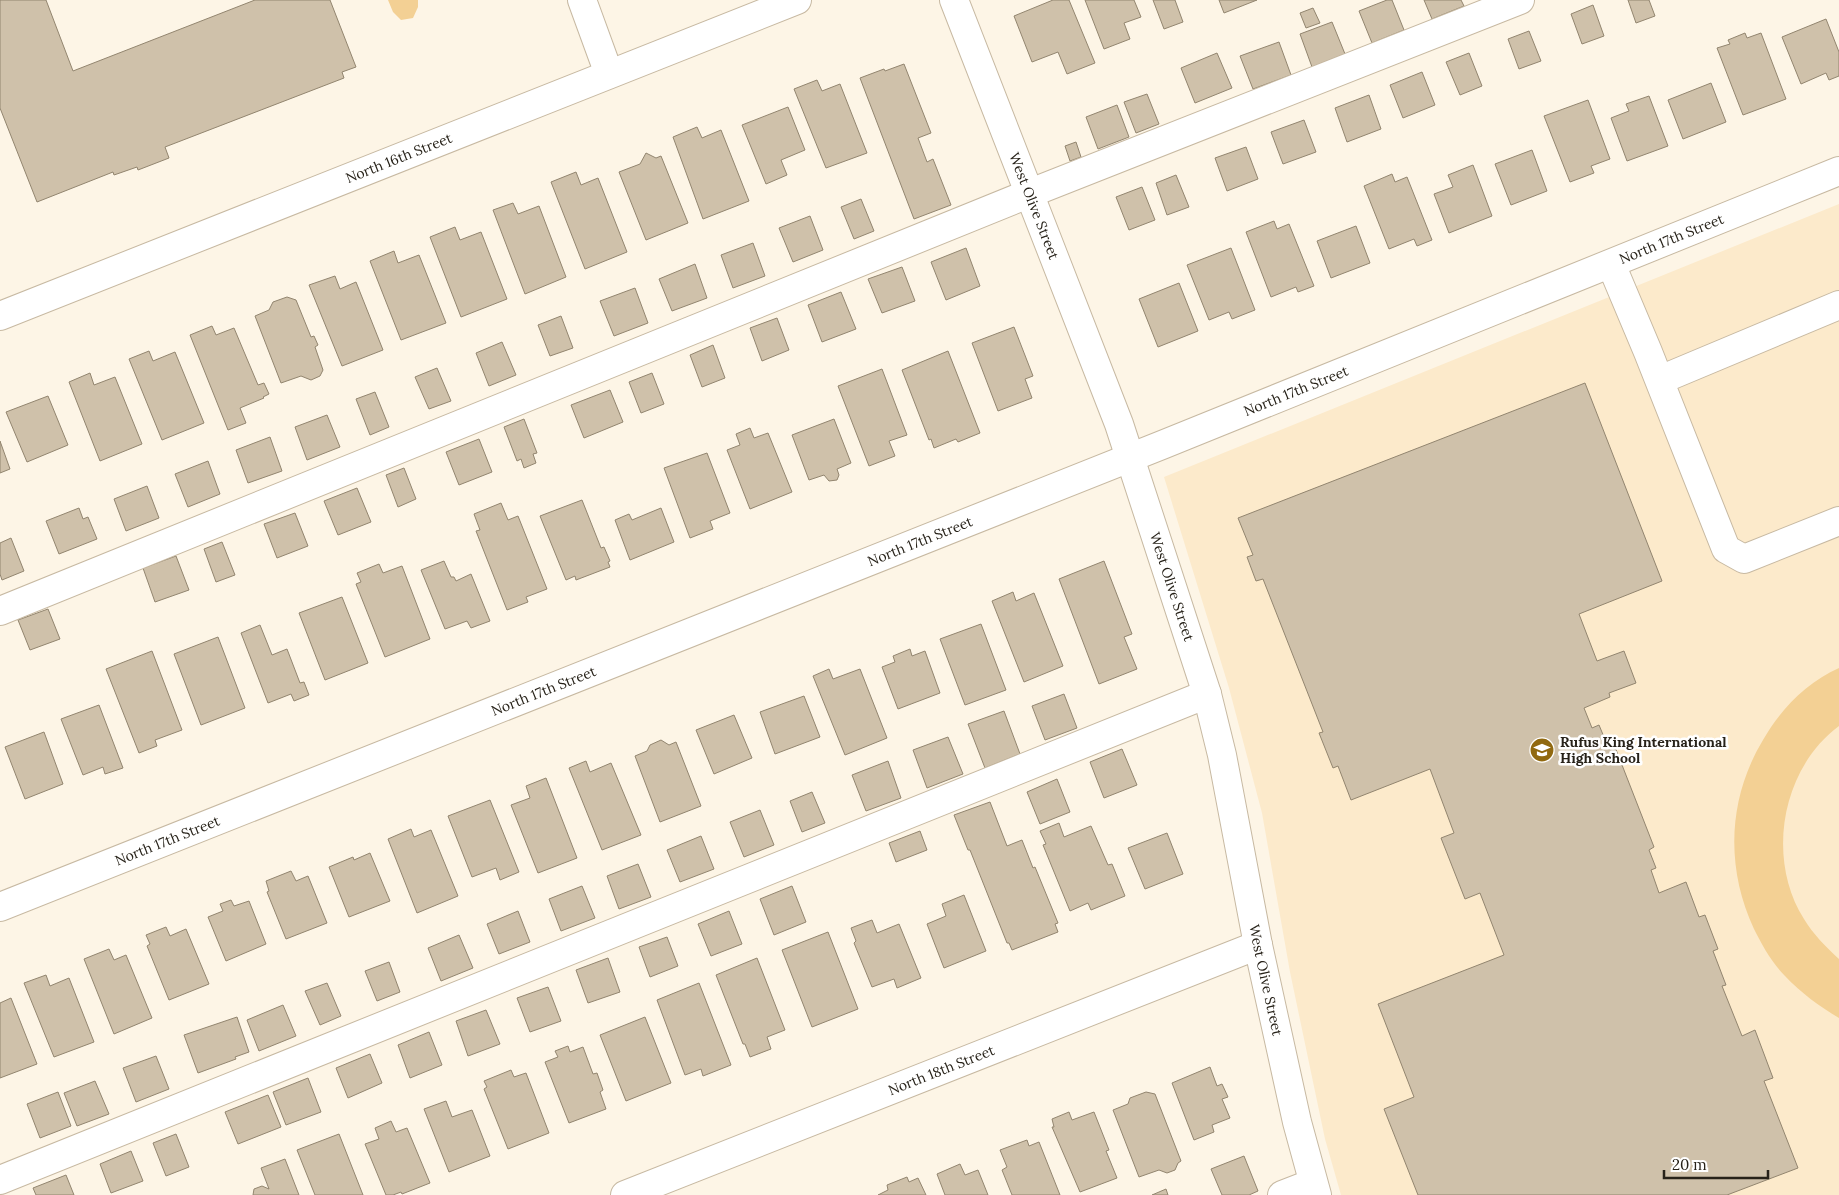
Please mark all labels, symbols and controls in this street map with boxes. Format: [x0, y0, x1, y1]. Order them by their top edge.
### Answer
street label: North 16th Street [343, 129, 455, 187]
street label: West Olive Street [1005, 150, 1063, 263]
street label: North 17th Street [1616, 209, 1727, 268]
street label: North 17th Street [1241, 361, 1351, 420]
street label: North 17th Street [865, 512, 975, 570]
street label: West Olive Street [1146, 530, 1198, 644]
street label: North 17th Street [489, 662, 599, 720]
place label: Rufus King International High School [1560, 733, 1727, 767]
school or university icon: Rufus King International High School [1529, 737, 1555, 763]
street label: North 17th Street [112, 811, 223, 869]
street label: West Olive Street [1245, 923, 1287, 1038]
street label: North 18th Street [886, 1041, 997, 1099]
scale bar [1664, 1148, 1768, 1180]
text: 20 m [1672, 1155, 1707, 1174]

